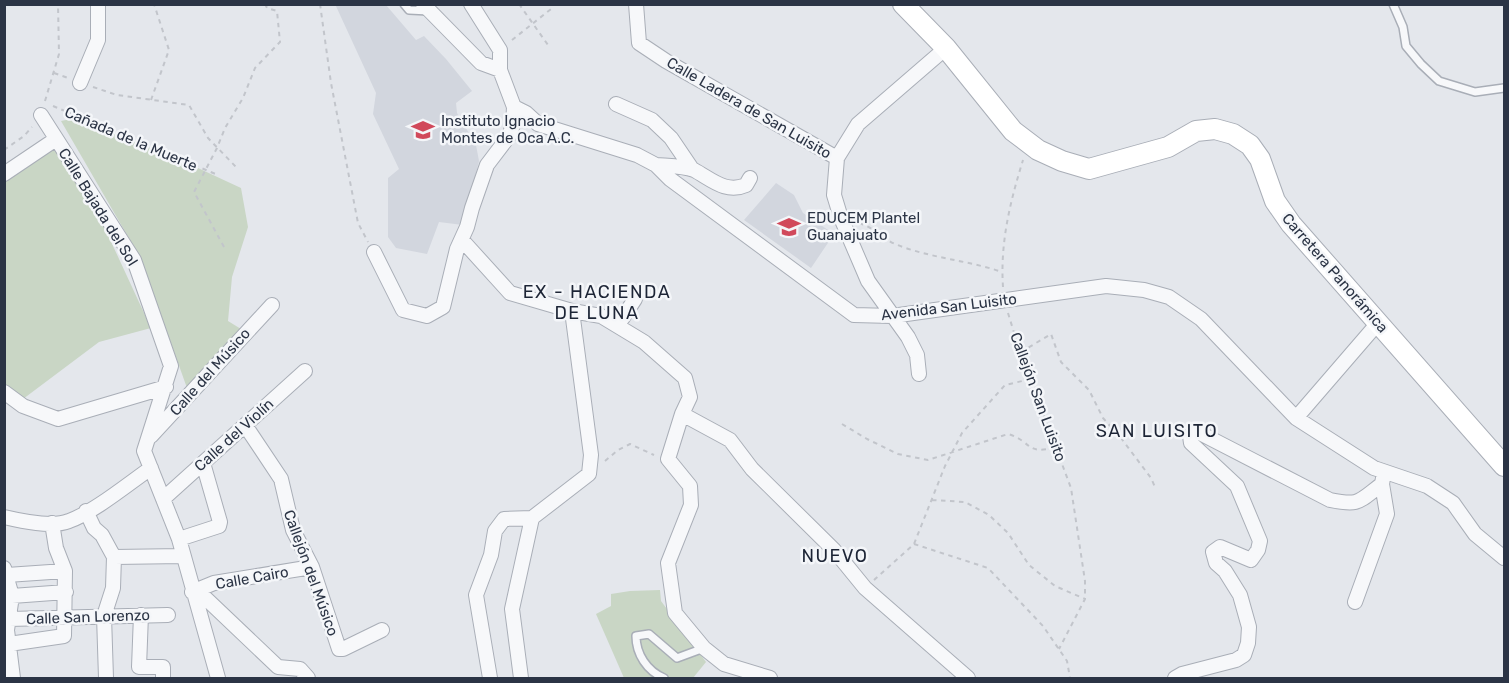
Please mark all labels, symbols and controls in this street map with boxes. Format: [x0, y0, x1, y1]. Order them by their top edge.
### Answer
street label: Calle Ladera de San Luisito [663, 53, 835, 163]
street label: Cañada de la Muerte [62, 103, 200, 175]
place label: Instituto Ignacio Montes de Oca A.C. [441, 112, 574, 147]
school or university icon: Instituto Ignacio Montes de Oca A.C. [410, 117, 436, 143]
street label: Calle Bajada del Sol [55, 145, 141, 269]
place label: EDUCEM Plantel Guanajuato [807, 209, 920, 244]
street label: Carretera Panorámica [1278, 210, 1392, 336]
school or university icon: EDUCEM Plantel Guanajuato [776, 214, 802, 240]
district label: EX - HACIENDA DE LUNA [523, 281, 671, 324]
street label: Avenida San Luisito [880, 290, 1018, 324]
street label: Calle del Músico [166, 325, 254, 419]
street label: Callejón San Luisito [1006, 330, 1070, 464]
street label: Calle del Violín [191, 395, 277, 475]
district label: SAN LUISITO [1096, 420, 1218, 442]
street label: Callejón del Músico [280, 507, 342, 639]
district label: NUEVO [801, 545, 869, 567]
street label: Calle Cairo [214, 563, 290, 593]
street label: Calle San Lorenzo [26, 606, 150, 628]

